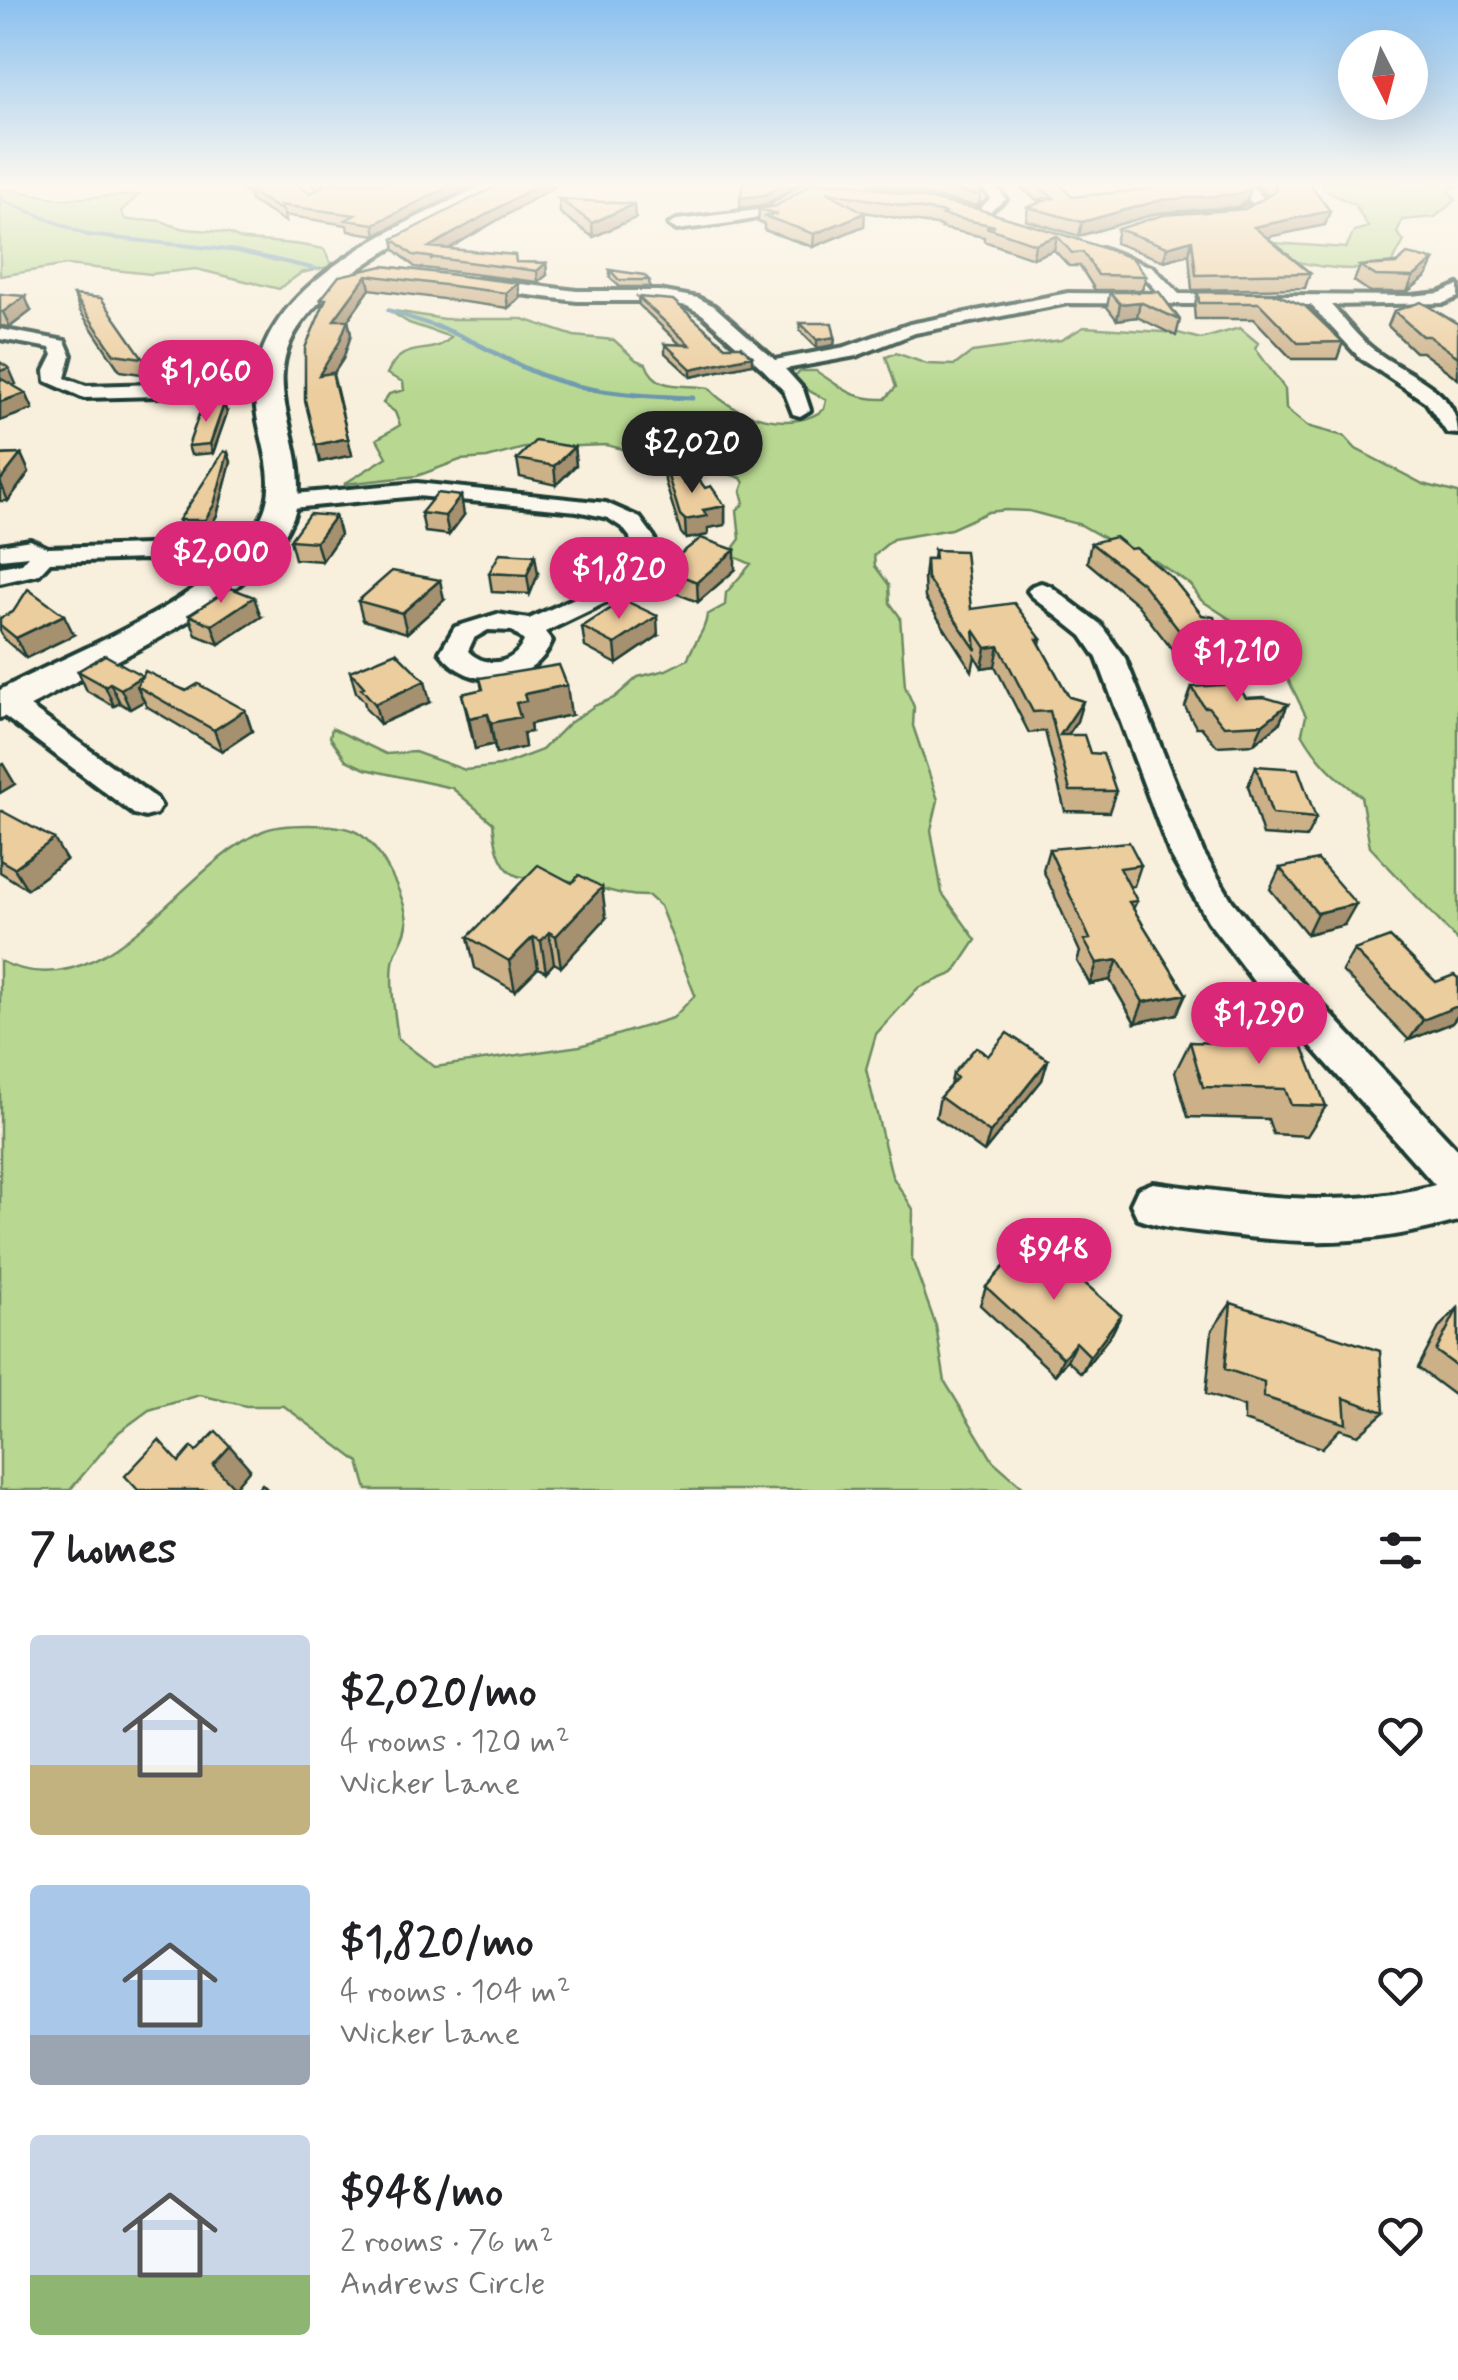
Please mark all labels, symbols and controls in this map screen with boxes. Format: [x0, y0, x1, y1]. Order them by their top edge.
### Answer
north arrow [1338, 30, 1428, 120]
map controls [1338, 30, 1428, 120]
pin: $1,060 [125, 340, 287, 425]
text: $1,060 [160, 351, 252, 393]
pin: $2,020 [611, 411, 773, 496]
text: $2,020 [644, 422, 740, 464]
pin: $2,000 [140, 521, 302, 606]
text: $2,000 [173, 532, 269, 574]
pin: $1,820 [538, 537, 700, 622]
text: $1,820 [572, 548, 666, 590]
pin: $1,210 [1156, 620, 1318, 705]
text: $1,210 [1193, 631, 1281, 673]
pin: $1,290 [1178, 982, 1340, 1067]
text: $1,290 [1213, 993, 1305, 1035]
pin: $948 [995, 1218, 1113, 1303]
text: $948 [1018, 1229, 1090, 1271]
text: 7 homes [30, 1523, 177, 1578]
icon: filters [1373, 1523, 1428, 1578]
text: $2,020/mo [340, 1666, 537, 1721]
icon: home [110, 1675, 230, 1795]
icon: heart [1373, 1708, 1428, 1763]
text: 4 rooms · 120 m² [340, 1721, 570, 1763]
text: Wicker Lane [340, 1763, 520, 1805]
text: $1,820/mo [340, 1916, 534, 1971]
icon: home [110, 1925, 230, 2045]
icon: heart [1373, 1958, 1428, 2013]
text: 4 rooms · 104 m² [340, 1971, 571, 2013]
text: Wicker Lane [340, 2013, 520, 2055]
text: $948/mo [340, 2166, 503, 2221]
icon: home [110, 2175, 230, 2295]
icon: heart [1373, 2208, 1428, 2263]
text: 2 rooms · 76 m² [340, 2221, 553, 2263]
text: Andrews Circle [340, 2263, 545, 2305]

